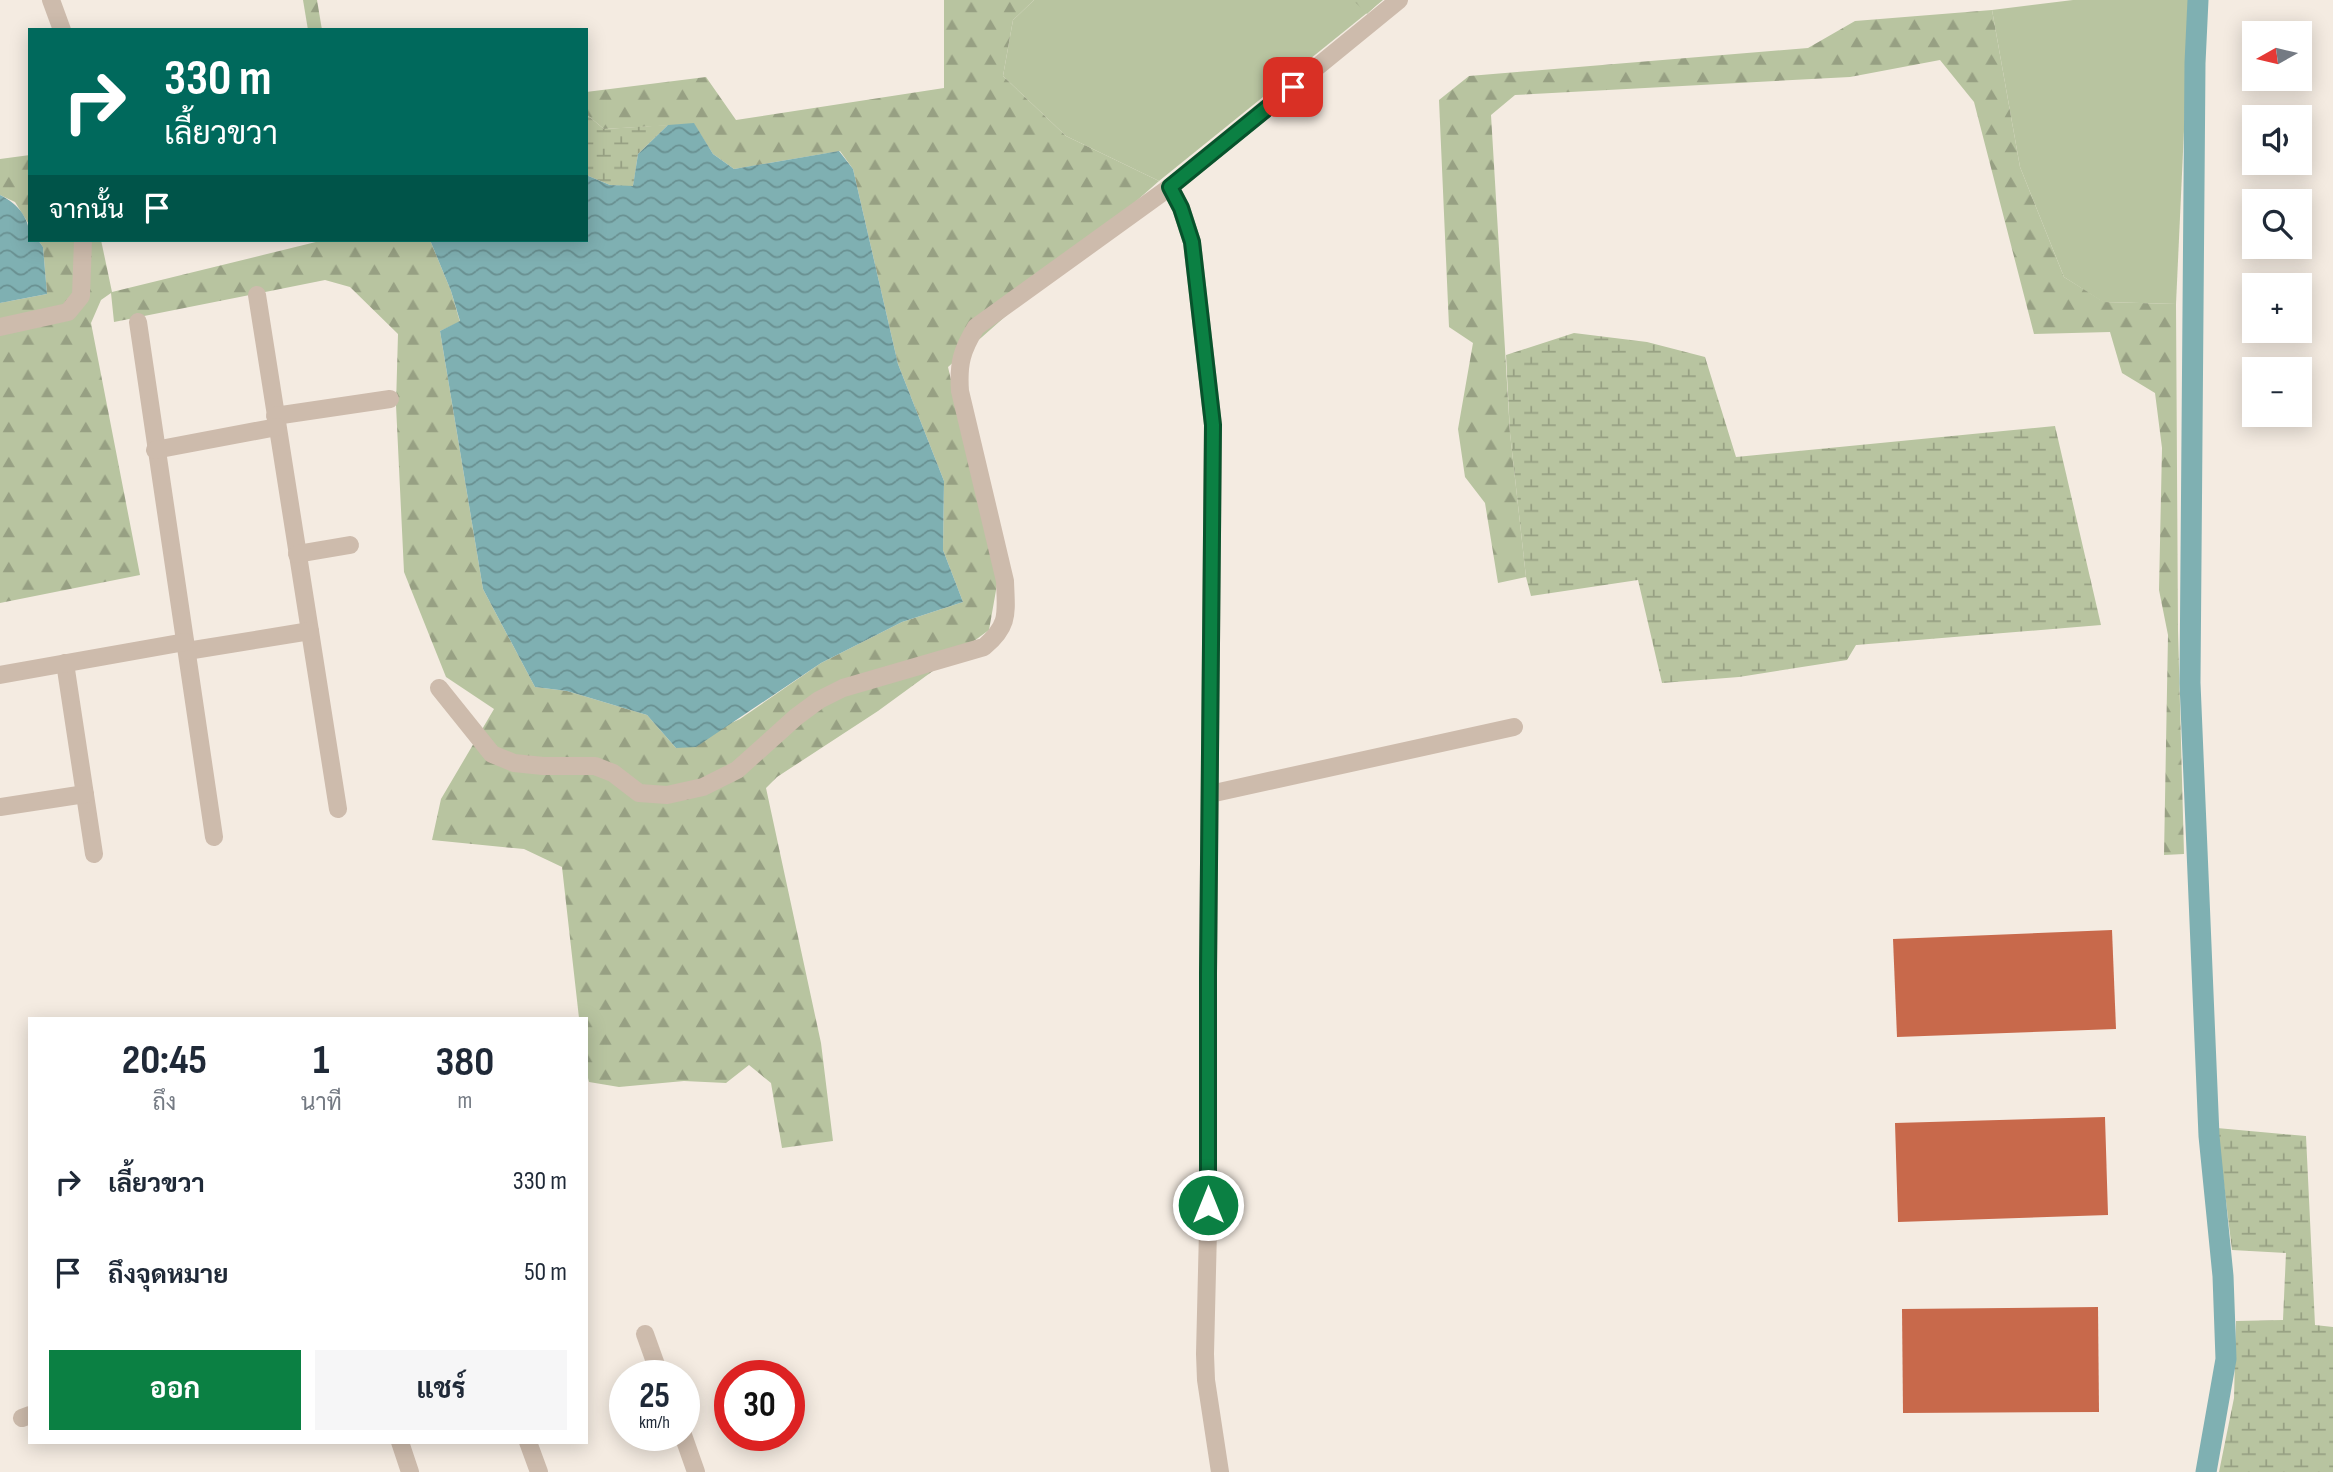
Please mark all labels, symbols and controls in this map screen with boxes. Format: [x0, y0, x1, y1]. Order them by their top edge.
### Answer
north arrow [2242, 21, 2312, 91]
map controls [2242, 21, 2312, 427]
text: 330 m [164, 50, 271, 109]
icon: right [49, 56, 140, 147]
pin [1263, 57, 1323, 117]
icon: arrive [1274, 68, 1312, 106]
button: sound [2242, 105, 2312, 175]
text: เลี้ยวขวา [164, 115, 278, 154]
icon: arrive [138, 189, 176, 227]
button: search [2242, 189, 2312, 259]
text: จากนั้น [49, 195, 124, 226]
button: + [2242, 273, 2312, 343]
button: − [2242, 357, 2312, 427]
text: 20:45 [122, 1035, 207, 1086]
text: 1 [313, 1035, 330, 1086]
text: 380 [436, 1037, 494, 1088]
text: m [457, 1087, 472, 1115]
text: ถึง [153, 1089, 176, 1117]
text: นาที [301, 1089, 342, 1117]
icon: right [49, 1163, 87, 1201]
text: 330 m [513, 1166, 567, 1197]
position arrow [1171, 1168, 1245, 1242]
text: เลี้ยวขวา [108, 1169, 205, 1200]
icon: arrive [49, 1254, 87, 1292]
text: 50 m [524, 1257, 567, 1288]
text: ถึงจุดหมาย [108, 1260, 229, 1291]
button: ออก [49, 1350, 301, 1430]
button: แชร์ [315, 1350, 567, 1430]
speed limit sign: 30 [714, 1360, 805, 1451]
text: 25 [639, 1375, 670, 1418]
text: km/h [639, 1412, 670, 1433]

